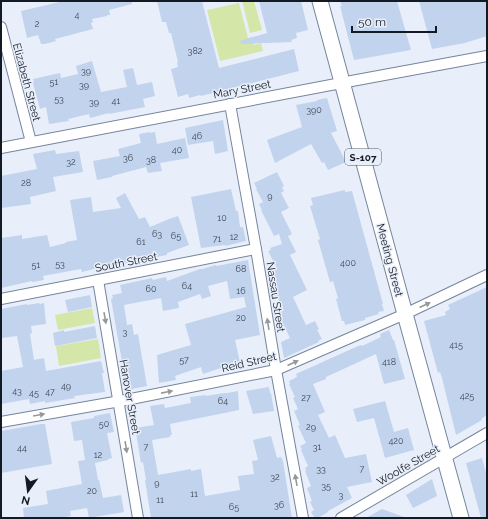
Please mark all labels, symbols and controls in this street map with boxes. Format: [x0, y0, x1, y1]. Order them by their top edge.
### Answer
scale bar [352, 8, 436, 34]
house number: 4 [75, 10, 80, 20]
text: 50 m [358, 15, 386, 29]
house number: 2 [35, 19, 40, 29]
street label: Elizabeth Street [10, 42, 43, 123]
house number: 382 [188, 46, 203, 56]
house number: 39 [81, 66, 91, 76]
house number: 51 [50, 77, 59, 87]
street label: Mary Street [212, 77, 272, 101]
house number: 39 [79, 80, 89, 90]
house number: 53 [54, 94, 64, 104]
house number: 41 [112, 96, 121, 106]
house number: 39 [89, 97, 99, 107]
house number: 390 [306, 105, 322, 115]
house number: 46 [192, 131, 203, 141]
house number: 40 [172, 145, 183, 155]
road number: S-107 [345, 149, 381, 165]
house number: 36 [123, 153, 134, 163]
house number: 38 [146, 155, 156, 165]
house number: 32 [66, 157, 76, 167]
house number: 28 [21, 178, 31, 188]
house number: 9 [267, 191, 273, 201]
house number: 10 [217, 213, 227, 223]
street label: Meeting Street [374, 222, 406, 298]
house number: 63 [152, 229, 162, 239]
house number: 65 [171, 231, 181, 241]
house number: 12 [230, 232, 239, 242]
house number: 71 [213, 234, 221, 244]
house number: 61 [136, 237, 146, 247]
street label: South Street [94, 250, 159, 275]
house number: 400 [340, 258, 356, 268]
house number: 53 [55, 259, 65, 269]
house number: 51 [32, 260, 41, 270]
street label: Nassau Street [264, 261, 288, 333]
house number: 68 [236, 264, 246, 274]
house number: 64 [182, 281, 192, 291]
house number: 60 [146, 284, 157, 294]
house number: 16 [236, 286, 246, 296]
one-way arrow [420, 302, 431, 308]
one-way arrow [102, 312, 108, 324]
house number: 20 [236, 313, 247, 323]
one-way arrow [265, 318, 271, 330]
house number: 3 [123, 327, 128, 337]
house number: 415 [449, 340, 463, 350]
street label: Reid Street [220, 350, 278, 375]
house number: 57 [179, 355, 189, 365]
house number: 418 [382, 357, 396, 367]
street label: Hanover Street [117, 359, 143, 436]
one-way arrow [288, 359, 300, 365]
house number: 49 [61, 381, 71, 391]
house number: 43 [12, 386, 22, 396]
house number: 47 [45, 387, 55, 397]
house number: 45 [29, 388, 39, 398]
one-way arrow [161, 388, 173, 394]
house number: 425 [460, 391, 474, 401]
house number: 27 [301, 393, 311, 403]
house number: 64 [218, 396, 228, 406]
one-way arrow [33, 412, 45, 418]
house number: 50 [99, 419, 110, 429]
house number: 29 [306, 422, 316, 432]
house number: 420 [388, 436, 404, 446]
one-way arrow [124, 440, 130, 453]
house number: 7 [144, 442, 149, 452]
house number: 31 [313, 442, 321, 452]
street label: Woolfe Street [375, 442, 442, 489]
house number: 44 [17, 443, 27, 453]
house number: 12 [94, 450, 103, 460]
house number: 33 [316, 464, 326, 474]
house number: 7 [360, 464, 365, 474]
north arrow [8, 471, 48, 511]
house number: 32 [270, 472, 280, 482]
one-way arrow [293, 474, 299, 486]
house number: 9 [154, 478, 160, 488]
house number: 35 [321, 481, 331, 491]
house number: 20 [87, 486, 98, 496]
house number: 11 [190, 489, 198, 499]
house number: 3 [339, 490, 344, 500]
text: N [20, 493, 31, 508]
house number: 11 [156, 495, 164, 505]
house number: 36 [274, 500, 285, 510]
house number: 65 [229, 502, 239, 512]

